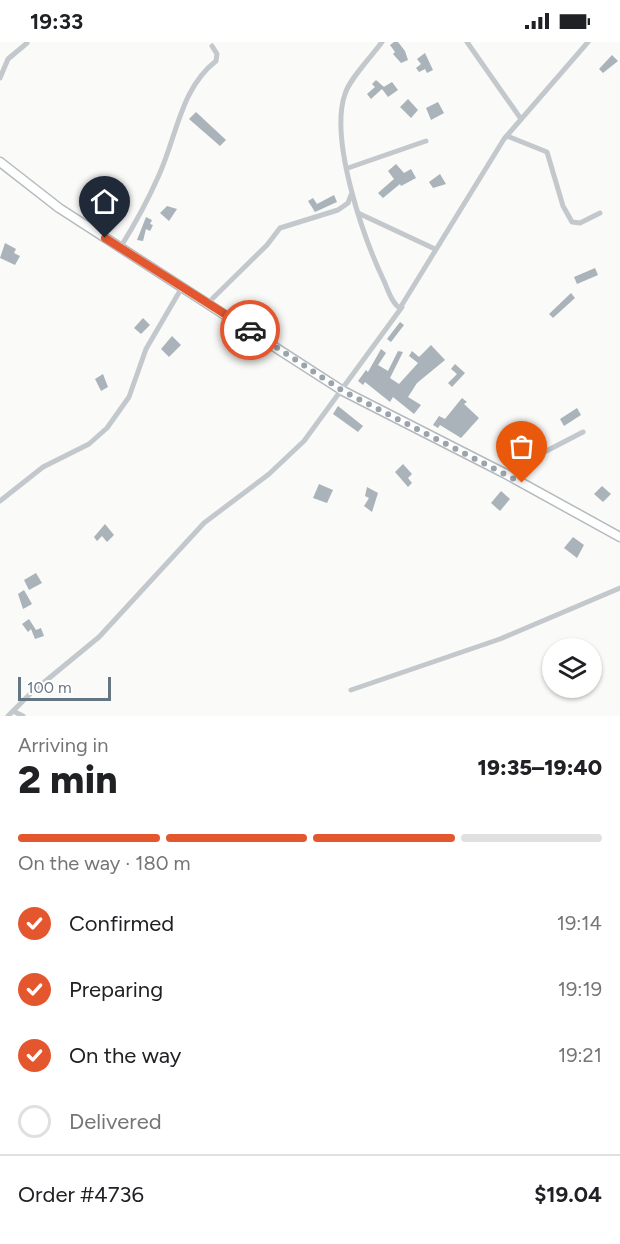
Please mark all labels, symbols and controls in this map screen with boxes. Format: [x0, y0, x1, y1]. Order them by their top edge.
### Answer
text: 19:33 [30, 8, 83, 35]
pin [79, 176, 130, 238]
icon: home [88, 185, 121, 218]
courier [220, 300, 280, 360]
icon: car [234, 314, 267, 347]
pin [496, 421, 547, 483]
icon: bag [505, 430, 538, 463]
map controls [542, 638, 602, 698]
button: layers [542, 638, 602, 698]
scale bar [18, 674, 111, 702]
text: 100 m [27, 678, 72, 697]
text: Arriving in [18, 733, 108, 757]
text: 19:35–19:40 [478, 754, 602, 781]
text: 2 min [18, 756, 118, 803]
text: On the way · 180 m [18, 851, 191, 875]
icon: check [18, 907, 51, 940]
text: Confirmed [69, 910, 174, 937]
text: 19:14 [557, 911, 602, 935]
icon: check [18, 973, 51, 1006]
text: Preparing [69, 976, 163, 1003]
text: 19:19 [558, 977, 602, 1001]
icon: check [18, 1039, 51, 1072]
text: On the way [69, 1042, 181, 1069]
text: 19:21 [558, 1043, 602, 1067]
text: Delivered [69, 1108, 162, 1135]
text: Order #4736 [18, 1181, 144, 1208]
text: $19.04 [534, 1181, 602, 1208]

